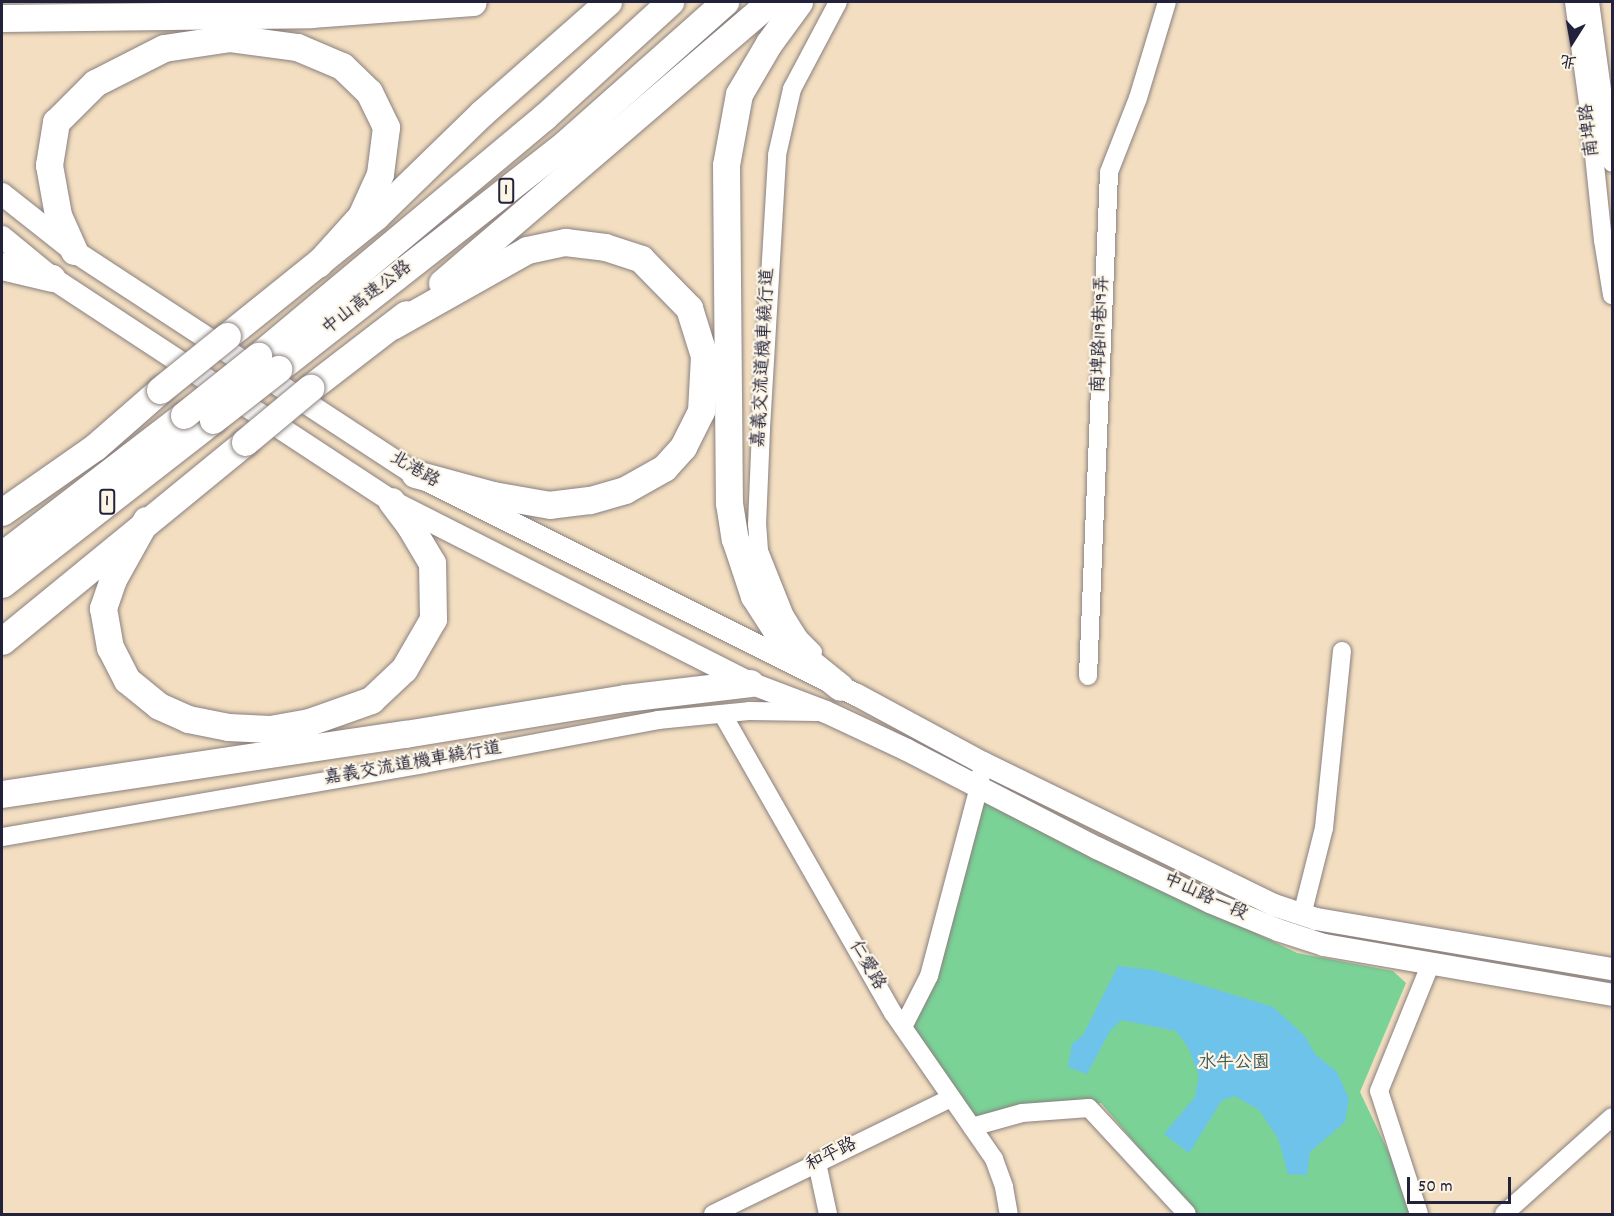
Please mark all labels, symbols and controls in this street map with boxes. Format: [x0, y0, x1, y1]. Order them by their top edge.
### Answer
north arrow [1542, 12, 1602, 72]
text: 北 [1558, 47, 1579, 73]
street label: 南埤路 [1577, 102, 1605, 158]
road number: 1 [497, 178, 515, 204]
street label: 中山高速公路 [319, 257, 417, 341]
street label: 嘉義交流道機車繞行道 [750, 268, 780, 448]
street label: 南埤路119巷19弄 [1089, 275, 1115, 393]
street label: 北港路 [385, 448, 443, 494]
road number: 1 [98, 489, 116, 515]
street label: 嘉義交流道機車繞行道 [322, 739, 504, 791]
street label: 中山路一段 [1159, 870, 1251, 926]
street label: 仁愛路 [843, 937, 889, 995]
park label: 水牛公園 [1198, 1053, 1270, 1075]
street label: 和平路 [803, 1134, 861, 1178]
scale bar [1410, 1165, 1514, 1203]
text: 50 m [1418, 1175, 1453, 1200]

